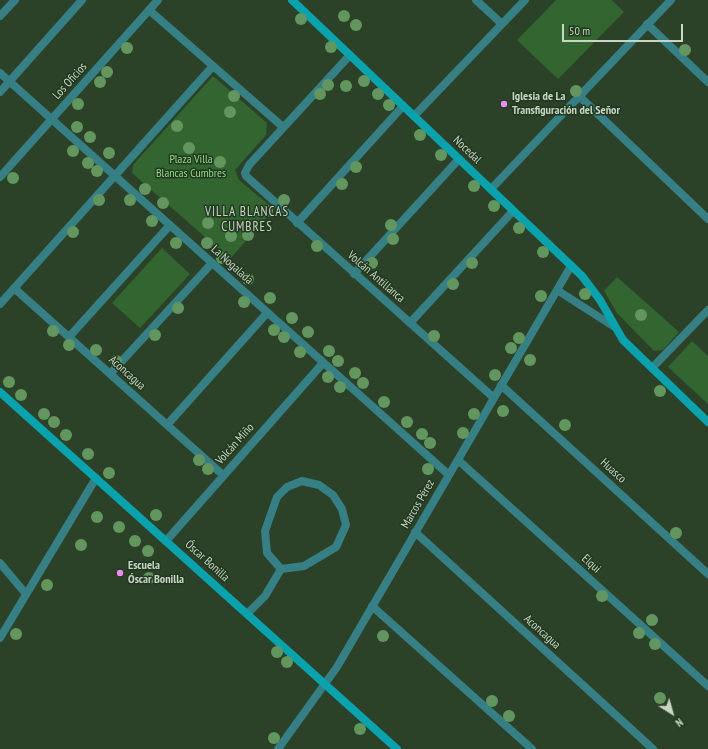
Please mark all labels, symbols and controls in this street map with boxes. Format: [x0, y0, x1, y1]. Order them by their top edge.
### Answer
scale bar [564, 16, 685, 42]
text: 50 m [569, 23, 590, 38]
street label: Los Oficios [50, 60, 90, 102]
place label: Iglesia de La Transfiguración del Señor [512, 90, 620, 118]
marker: Iglesia de La Transfiguración del Señor [499, 99, 509, 109]
street label: Nocedal [450, 133, 484, 167]
park label: Plaza Villa Blancas Cumbres [156, 153, 226, 181]
district label: VILLA BLANCAS CUMBRES [205, 204, 289, 235]
street label: La Nogalada [208, 242, 256, 288]
street label: Volcán Antillanca [344, 248, 408, 306]
street label: Aconcagua [106, 353, 148, 393]
street label: Volcán Miño [213, 420, 257, 468]
street label: Huasco [597, 456, 629, 486]
street label: Marcos Pérez [398, 477, 438, 531]
street label: Óscar Bonilla [182, 537, 232, 585]
street label: Elqui [578, 552, 604, 576]
place label: Escuela Óscar Bonilla [128, 559, 184, 587]
marker: Escuela Óscar Bonilla [115, 568, 125, 578]
street label: Aconcagua [521, 612, 563, 652]
north arrow [652, 693, 692, 733]
text: N [673, 715, 686, 730]

